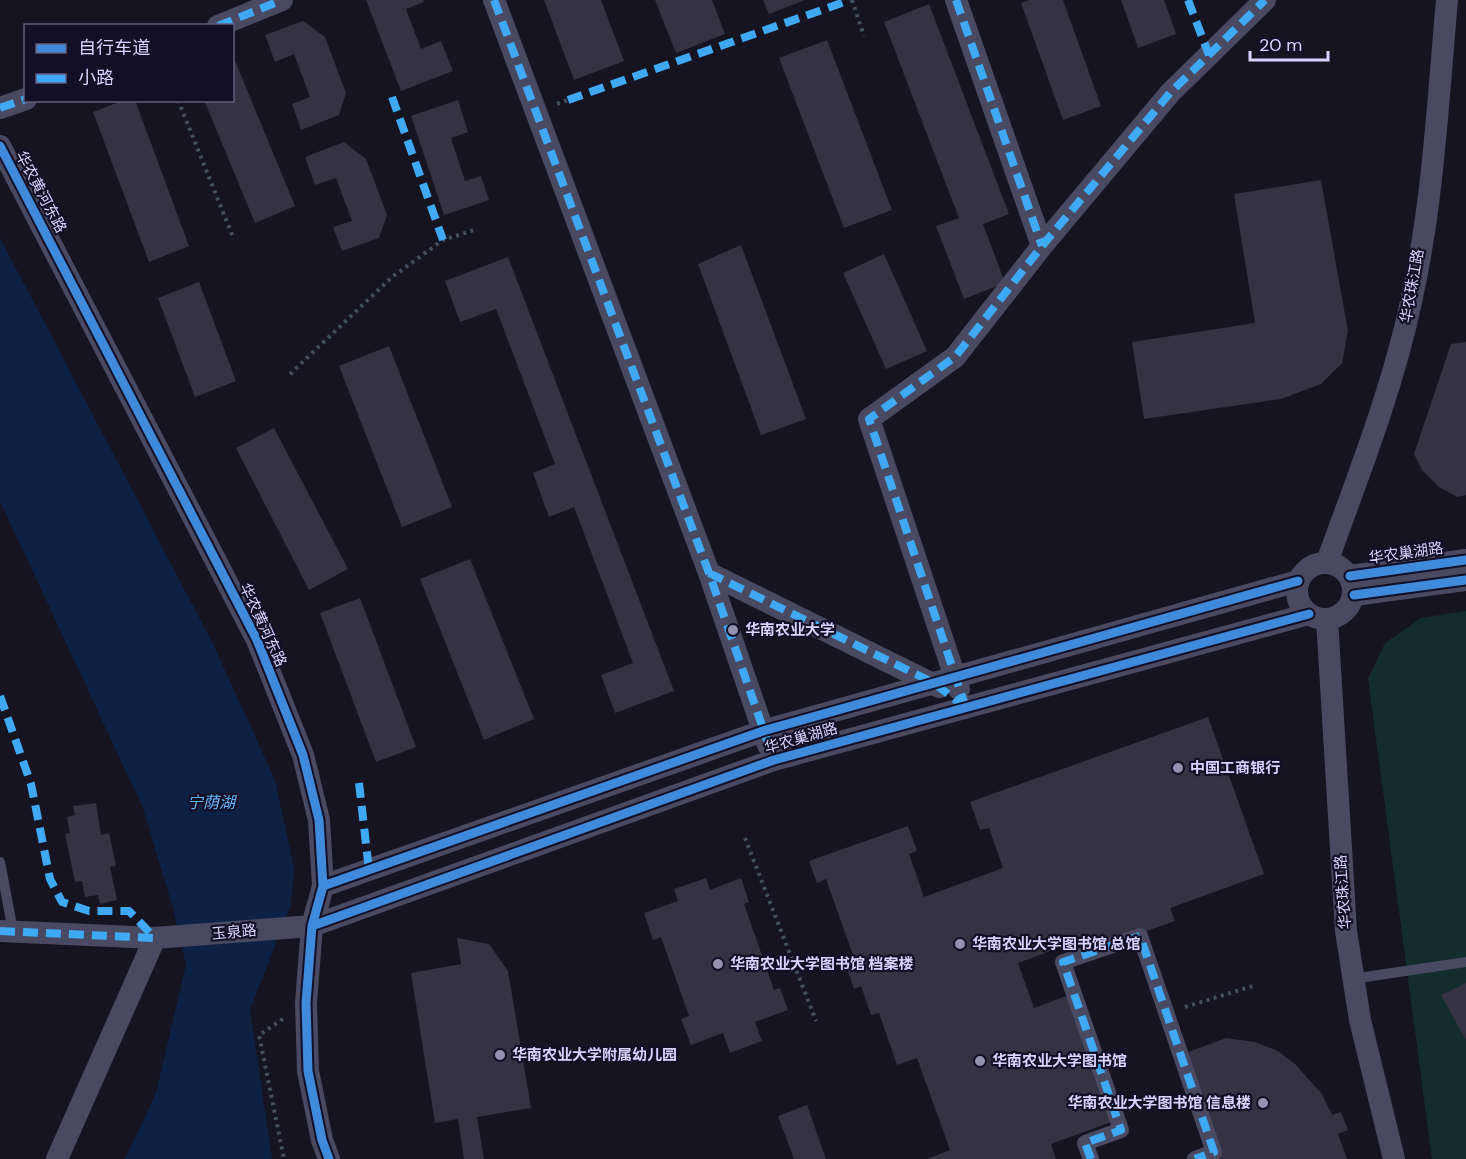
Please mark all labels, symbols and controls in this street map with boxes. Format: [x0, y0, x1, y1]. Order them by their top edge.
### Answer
legend [24, 24, 234, 102]
scale bar [1250, 24, 1328, 62]
text: 20 m [1259, 33, 1302, 57]
text: 自行车道 [78, 36, 150, 60]
text: 小路 [78, 66, 114, 90]
street label: 华农黄河东路 [11, 148, 71, 236]
street label: 华农珠江路 [1396, 247, 1428, 325]
street label: 华农巢湖路 [1367, 538, 1445, 568]
street label: 华农黄河东路 [235, 580, 291, 670]
place label: 华南农业大学 [745, 620, 835, 640]
marker: 华南农业大学 [726, 623, 740, 637]
street label: 华农巢湖路 [762, 718, 840, 758]
place label: 中国工商银行 [1190, 758, 1280, 778]
marker: 中国工商银行 [1171, 761, 1185, 775]
water label: 宁荫湖 [187, 792, 238, 813]
street label: 华农珠江路 [1330, 854, 1356, 930]
street label: 玉泉路 [211, 920, 257, 944]
place label: 华南农业大学图书馆 总馆 [972, 934, 1141, 954]
marker: 华南农业大学图书馆 总馆 [953, 937, 967, 951]
place label: 华南农业大学图书馆 档案楼 [730, 954, 914, 974]
marker: 华南农业大学图书馆 档案楼 [711, 957, 725, 971]
place label: 华南农业大学附属幼儿园 [512, 1045, 677, 1065]
marker: 华南农业大学附属幼儿园 [493, 1048, 507, 1062]
place label: 华南农业大学图书馆 [992, 1051, 1127, 1071]
marker: 华南农业大学图书馆 [973, 1054, 987, 1068]
place label: 华南农业大学图书馆 信息楼 [1067, 1093, 1251, 1113]
marker: 华南农业大学图书馆 信息楼 [1256, 1096, 1270, 1110]

